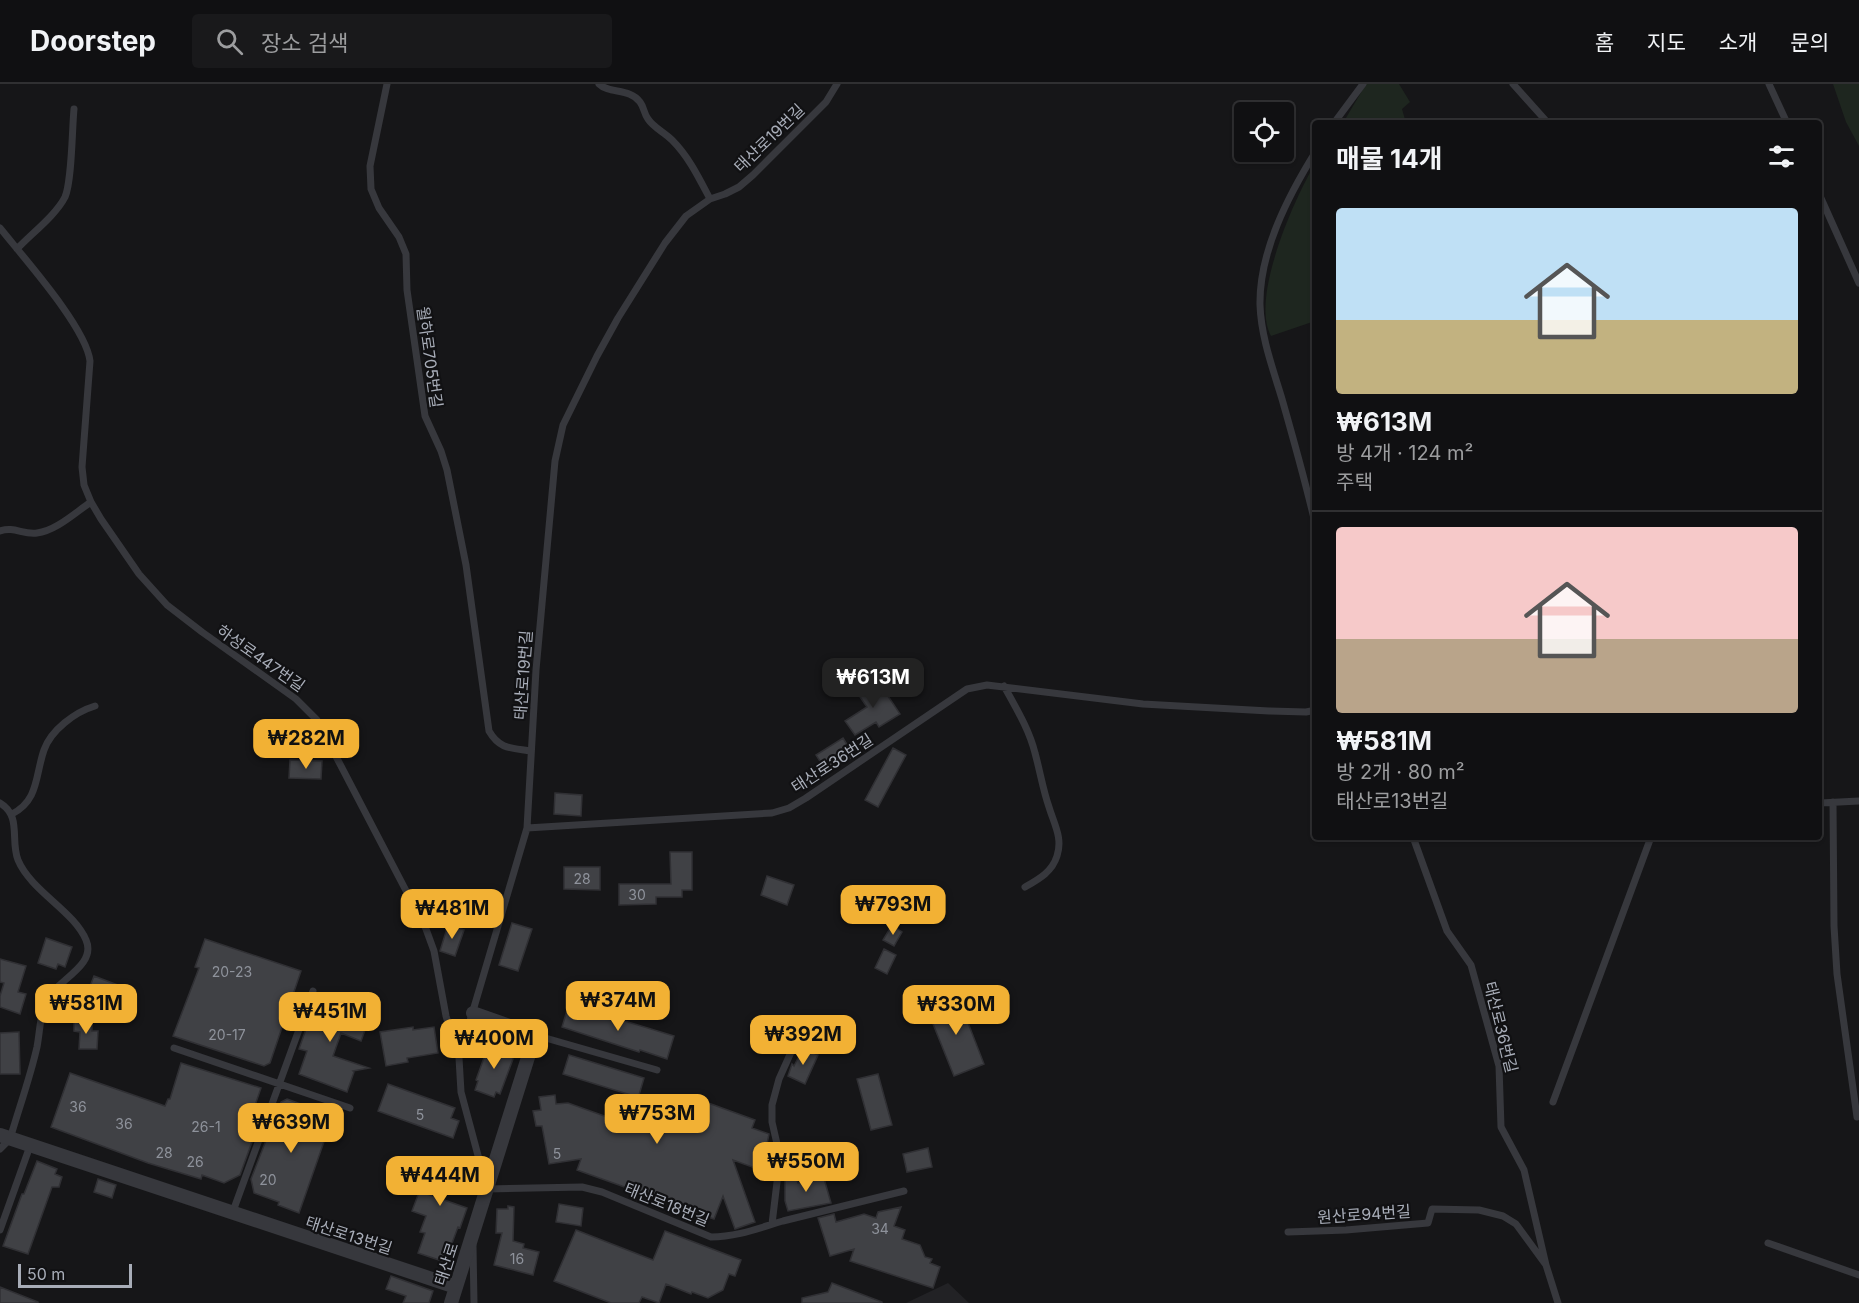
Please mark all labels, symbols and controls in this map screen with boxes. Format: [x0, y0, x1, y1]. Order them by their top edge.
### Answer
search box [192, 14, 612, 68]
text: Doorstep [30, 24, 156, 58]
icon: search [213, 25, 246, 58]
text: 장소 검색 [261, 30, 348, 56]
text: 홈 [1595, 30, 1614, 55]
text: 지도 [1647, 30, 1686, 55]
text: 소개 [1719, 30, 1757, 55]
text: 문의 [1790, 30, 1829, 55]
street label: 태산로19번길 [730, 100, 808, 176]
map controls [1234, 102, 1294, 162]
button: locate [1234, 102, 1294, 162]
icon: filters [1765, 140, 1798, 173]
text: 매물 14개 [1336, 143, 1443, 174]
icon: home [1513, 247, 1621, 355]
street label: 월하로705번길 [413, 305, 447, 409]
text: ₩613M [1336, 406, 1432, 437]
text: 방 4개 · 124 m² [1336, 441, 1473, 465]
text: 주택 [1336, 470, 1373, 494]
icon: home [1513, 566, 1621, 674]
street label: 하성로447번길 [213, 620, 309, 696]
street label: 태산로19번길 [510, 629, 536, 721]
pin: ₩613M [831, 658, 915, 709]
text: ₩613M [836, 665, 910, 689]
pin: ₩282M [264, 719, 348, 770]
text: ₩581M [1336, 725, 1432, 756]
text: ₩282M [267, 726, 345, 750]
street label: 태산로36번길 [787, 729, 877, 797]
text: 방 2개 · 80 m² [1336, 760, 1465, 784]
text: 태산로13번길 [1336, 789, 1449, 813]
house number: 28 [573, 870, 591, 887]
pin: ₩793M [851, 885, 935, 936]
house number: 30 [628, 886, 646, 903]
pin: ₩481M [410, 889, 494, 940]
text: ₩793M [855, 892, 931, 916]
text: ₩481M [415, 896, 489, 920]
house number: 20-23 [212, 963, 252, 980]
street label: 태산로36번길 [1480, 979, 1522, 1075]
pin: ₩374M [576, 981, 660, 1032]
pin: ₩581M [44, 984, 128, 1035]
pin: ₩330M [914, 985, 998, 1036]
text: ₩374M [580, 988, 656, 1012]
text: ₩581M [49, 991, 123, 1015]
pin: ₩451M [288, 992, 372, 1043]
text: ₩330M [917, 992, 995, 1016]
text: ₩451M [293, 999, 367, 1023]
pin: ₩392M [761, 1015, 845, 1066]
pin: ₩400M [452, 1019, 536, 1070]
text: ₩392M [764, 1022, 842, 1046]
house number: 20-17 [208, 1026, 246, 1043]
text: ₩400M [454, 1026, 534, 1050]
pin: ₩753M [615, 1094, 699, 1145]
house number: 36 [69, 1098, 87, 1115]
text: ₩753M [619, 1101, 695, 1125]
pin: ₩639M [249, 1103, 333, 1154]
house number: 5 [416, 1106, 424, 1123]
text: ₩639M [252, 1110, 330, 1134]
house number: 36 [115, 1115, 133, 1132]
house number: 26-1 [191, 1118, 221, 1135]
pin: ₩550M [764, 1142, 848, 1193]
house number: 28 [155, 1144, 173, 1161]
house number: 5 [553, 1145, 561, 1162]
text: ₩550M [767, 1149, 845, 1173]
house number: 26 [186, 1153, 204, 1170]
pin: ₩444M [398, 1156, 482, 1207]
text: ₩444M [400, 1163, 480, 1187]
house number: 20 [259, 1171, 277, 1188]
street label: 태산로18번길 [622, 1178, 712, 1230]
street label: 원산로94번길 [1316, 1201, 1412, 1227]
street label: 태산로13번길 [303, 1212, 395, 1258]
house number: 34 [871, 1220, 889, 1237]
street label: 태산로 [430, 1240, 462, 1288]
house number: 16 [510, 1250, 524, 1267]
scale bar [18, 1261, 132, 1288]
text: 50 m [27, 1264, 65, 1284]

